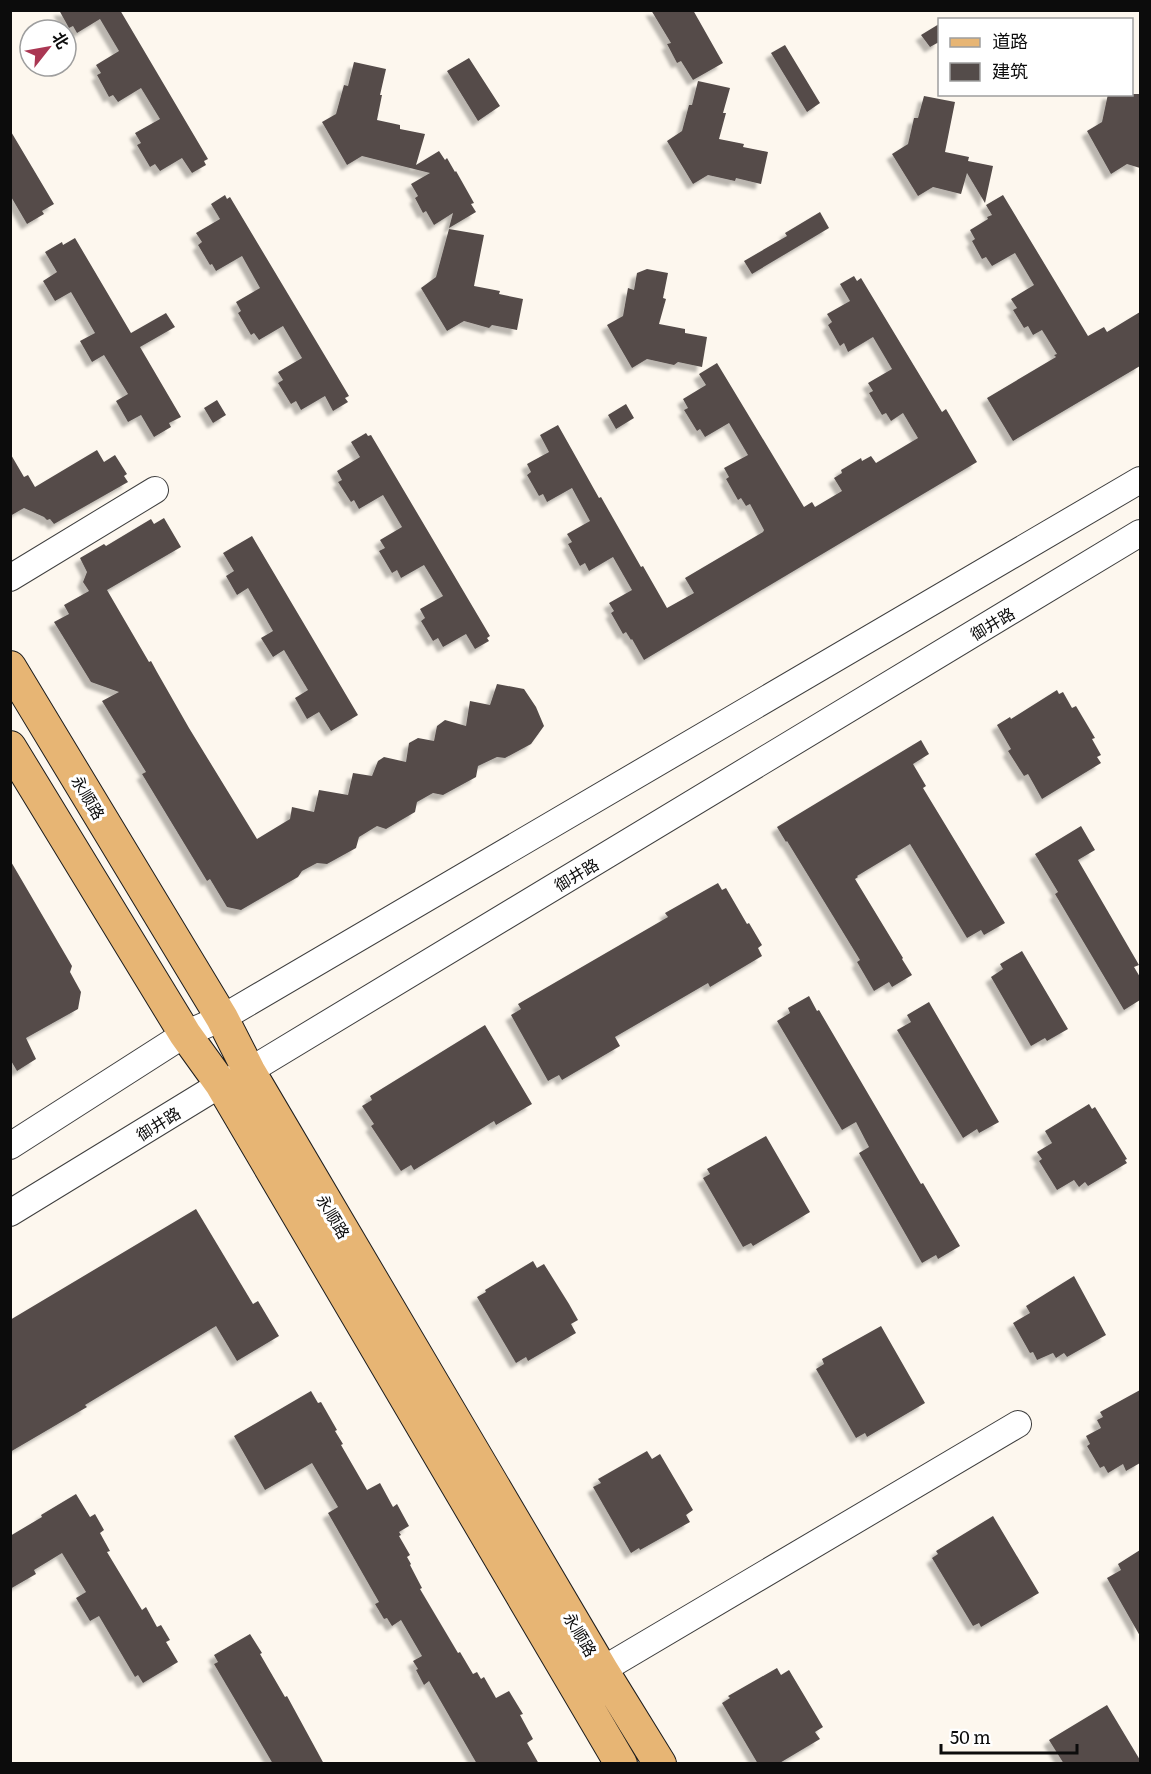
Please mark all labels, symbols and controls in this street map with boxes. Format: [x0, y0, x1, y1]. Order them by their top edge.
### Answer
north arrow [18, 18, 78, 78]
legend [938, 18, 1133, 96]
text: 北 [47, 27, 76, 53]
text: 道路 [992, 27, 1028, 54]
text: 建筑 [992, 57, 1028, 84]
street label: 御井路 [965, 600, 1019, 646]
street label: 永顺路 [66, 770, 112, 824]
street label: 御井路 [549, 851, 603, 897]
street label: 御井路 [131, 1100, 185, 1146]
street label: 永顺路 [311, 1189, 357, 1243]
street label: 永顺路 [558, 1607, 604, 1661]
scale bar [941, 1717, 1078, 1755]
text: 50 m [950, 1723, 991, 1750]

